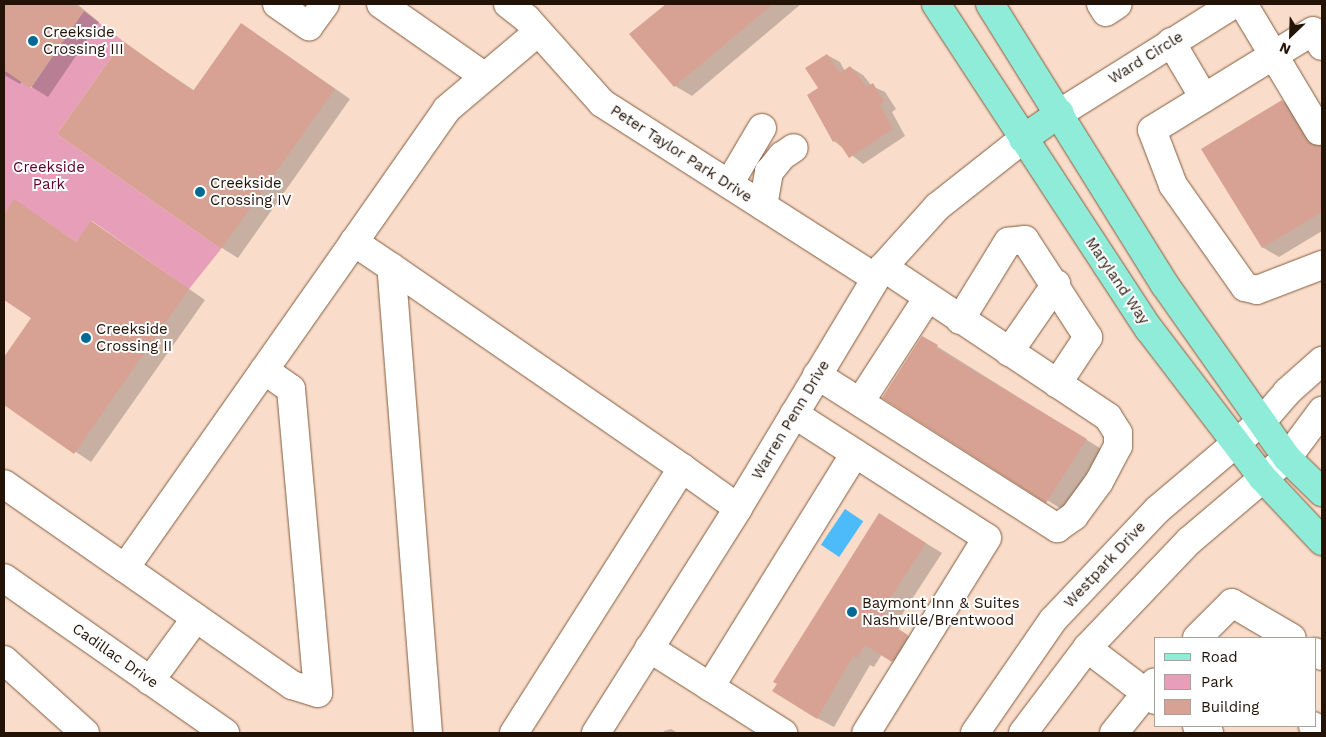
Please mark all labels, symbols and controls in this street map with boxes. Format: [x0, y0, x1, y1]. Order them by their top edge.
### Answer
north arrow [1266, 10, 1316, 60]
place label: Creekside Crossing III [43, 23, 124, 58]
street label: Ward Circle [1105, 28, 1187, 88]
marker: Creekside Crossing III [27, 35, 39, 47]
text: N [1277, 39, 1293, 58]
street label: Peter Taylor Park Drive [606, 101, 756, 207]
park label: Creekside Park [13, 158, 85, 193]
place label: Creekside Crossing IV [210, 174, 292, 209]
marker: Creekside Crossing IV [194, 186, 206, 198]
street label: Maryland Way [1081, 234, 1153, 328]
place label: Creekside Crossing II [96, 320, 172, 355]
marker: Creekside Crossing II [80, 332, 92, 344]
street label: Warren Penn Drive [748, 357, 834, 483]
street label: Westpark Drive [1060, 518, 1150, 612]
place label: Baymont Inn & Suites Nashville/Brentwood [862, 594, 1020, 629]
marker: Baymont Inn & Suites Nashville/Brentwood [846, 606, 858, 618]
street label: Cadillac Drive [69, 620, 161, 692]
legend [1154, 637, 1316, 727]
text: Road [1201, 648, 1238, 666]
text: Park [1201, 673, 1233, 691]
text: Building [1201, 698, 1259, 716]

